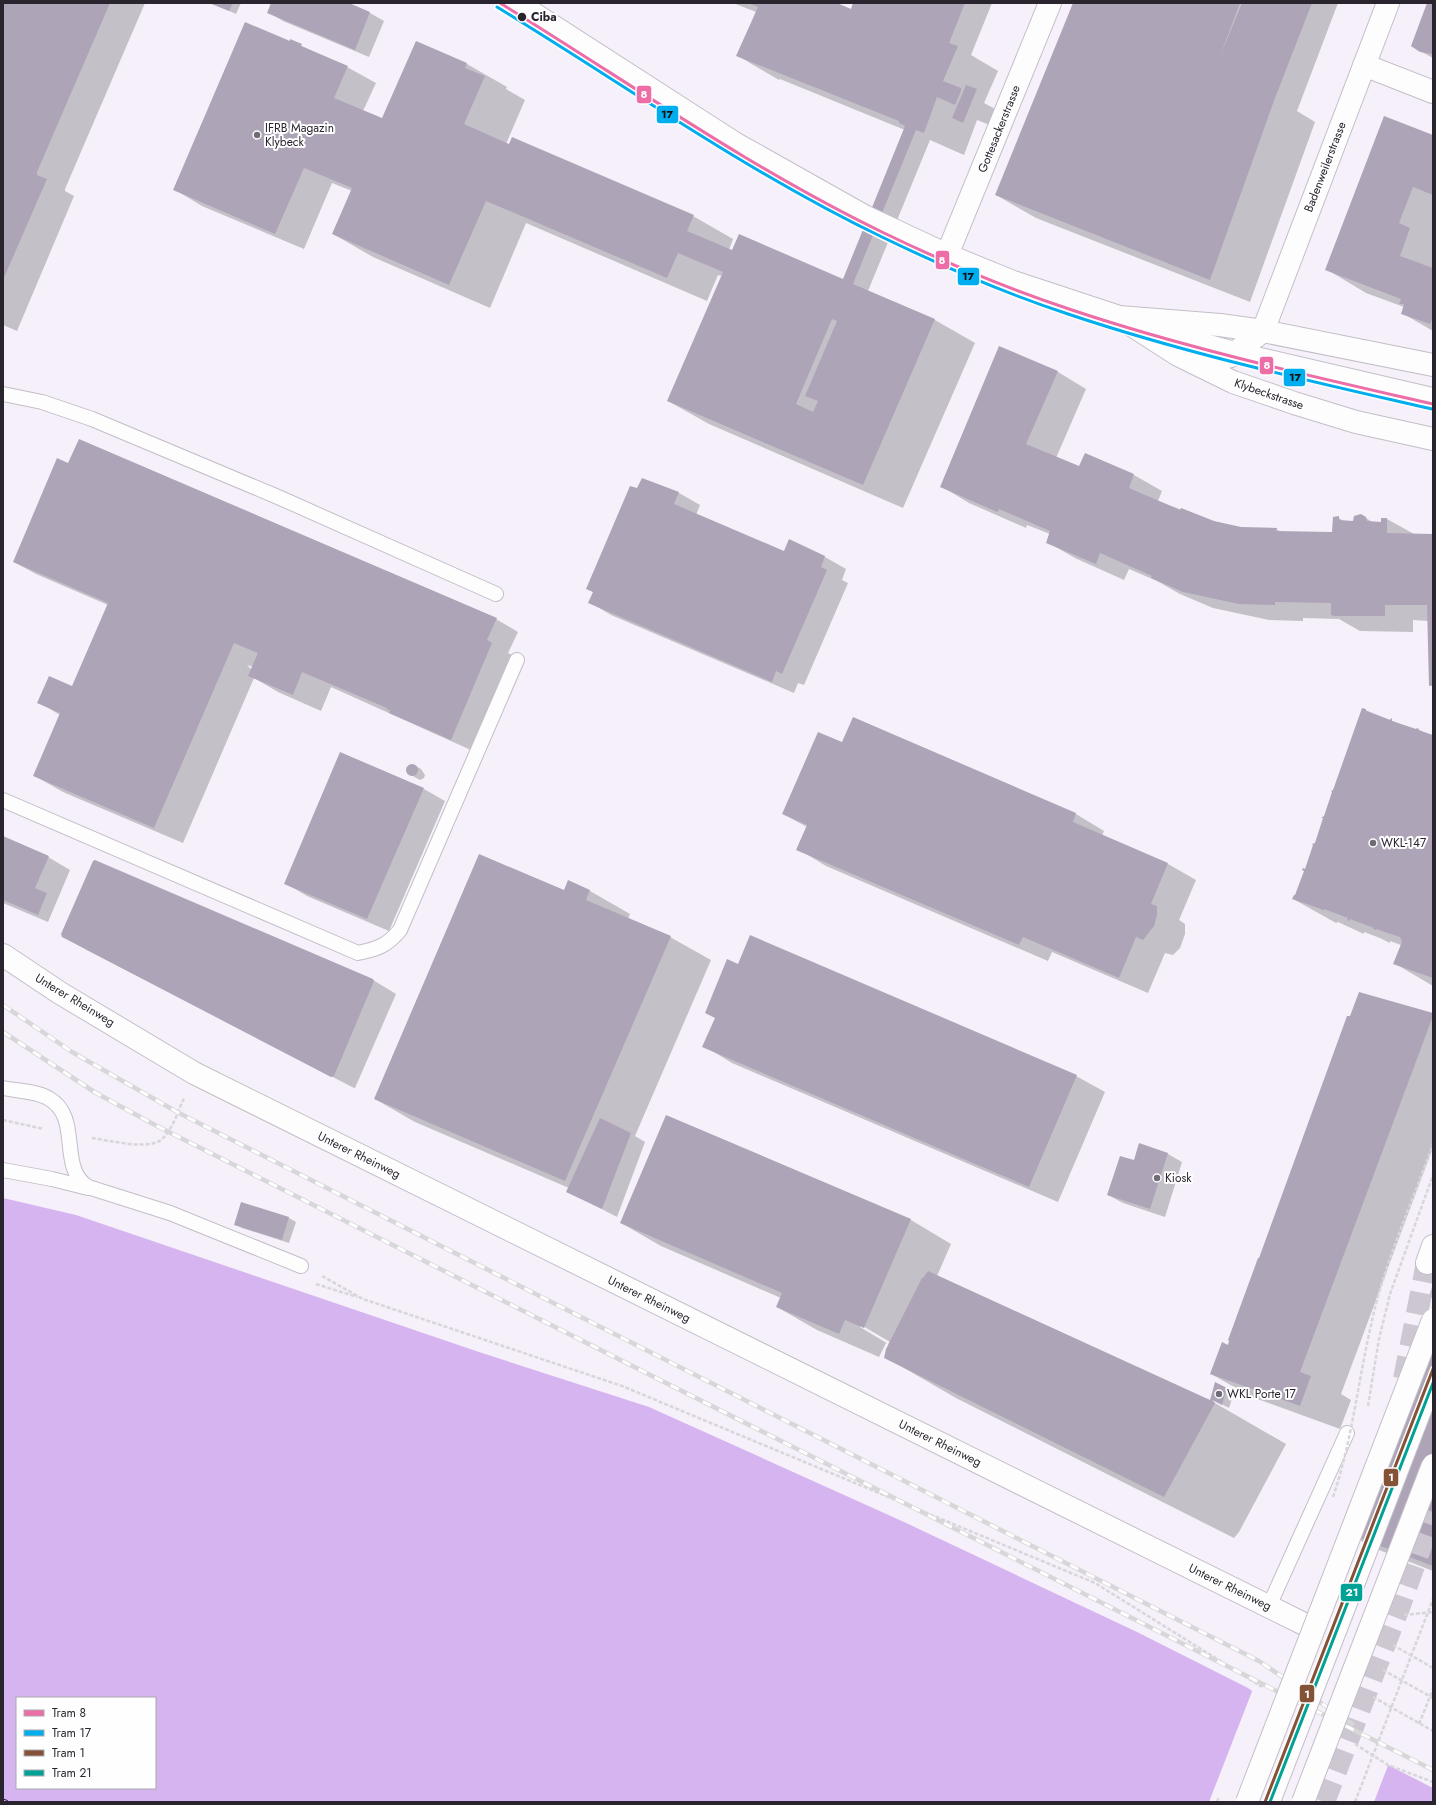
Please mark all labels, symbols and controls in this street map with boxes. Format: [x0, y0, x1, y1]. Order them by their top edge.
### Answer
place label: Ciba [531, 8, 557, 26]
marker: Ciba [516, 11, 528, 23]
street label: Gottesackerstrasse [973, 83, 1025, 175]
line badge: 8 [636, 85, 652, 104]
text: 8 [641, 86, 648, 102]
line badge: 17 [656, 105, 679, 124]
text: 17 [661, 106, 673, 122]
place label: IFRB Magazin Klybeck [265, 119, 334, 151]
street label: Badenweilerstrasse [1299, 119, 1351, 215]
marker: IFRB Magazin Klybeck [252, 130, 262, 140]
line badge: 8 [935, 250, 950, 270]
text: 8 [939, 252, 946, 268]
line badge: 17 [957, 267, 980, 286]
text: 17 [962, 268, 974, 284]
line badge: 8 [1259, 356, 1274, 375]
text: 8 [1264, 357, 1271, 373]
line badge: 17 [1283, 368, 1306, 387]
text: 17 [1289, 369, 1301, 385]
street label: Klybeckstrasse [1232, 374, 1306, 414]
place label: WKL-147 [1381, 834, 1427, 852]
marker: WKL-147 [1368, 838, 1378, 848]
street label: Unterer Rheinweg [32, 969, 118, 1031]
street label: Unterer Rheinweg [314, 1127, 404, 1183]
place label: Kiosk [1165, 1169, 1192, 1187]
marker: Kiosk [1152, 1173, 1162, 1183]
street label: Unterer Rheinweg [604, 1271, 694, 1327]
place label: WKL Porte 17 [1227, 1385, 1297, 1403]
marker: WKL Porte 17 [1214, 1389, 1224, 1399]
street label: Unterer Rheinweg [895, 1415, 985, 1471]
line badge: 1 [1383, 1468, 1399, 1487]
text: 1 [1388, 1469, 1394, 1485]
street label: Unterer Rheinweg [1185, 1559, 1275, 1615]
line badge: 21 [1340, 1583, 1363, 1602]
text: 21 [1346, 1584, 1358, 1600]
line badge: 1 [1299, 1684, 1315, 1703]
text: 1 [1304, 1686, 1310, 1702]
legend [16, 1697, 156, 1789]
text: Tram 8 [52, 1704, 86, 1722]
text: Tram 17 [52, 1724, 92, 1742]
text: Tram 1 [52, 1744, 85, 1762]
text: Tram 21 [52, 1764, 92, 1782]

